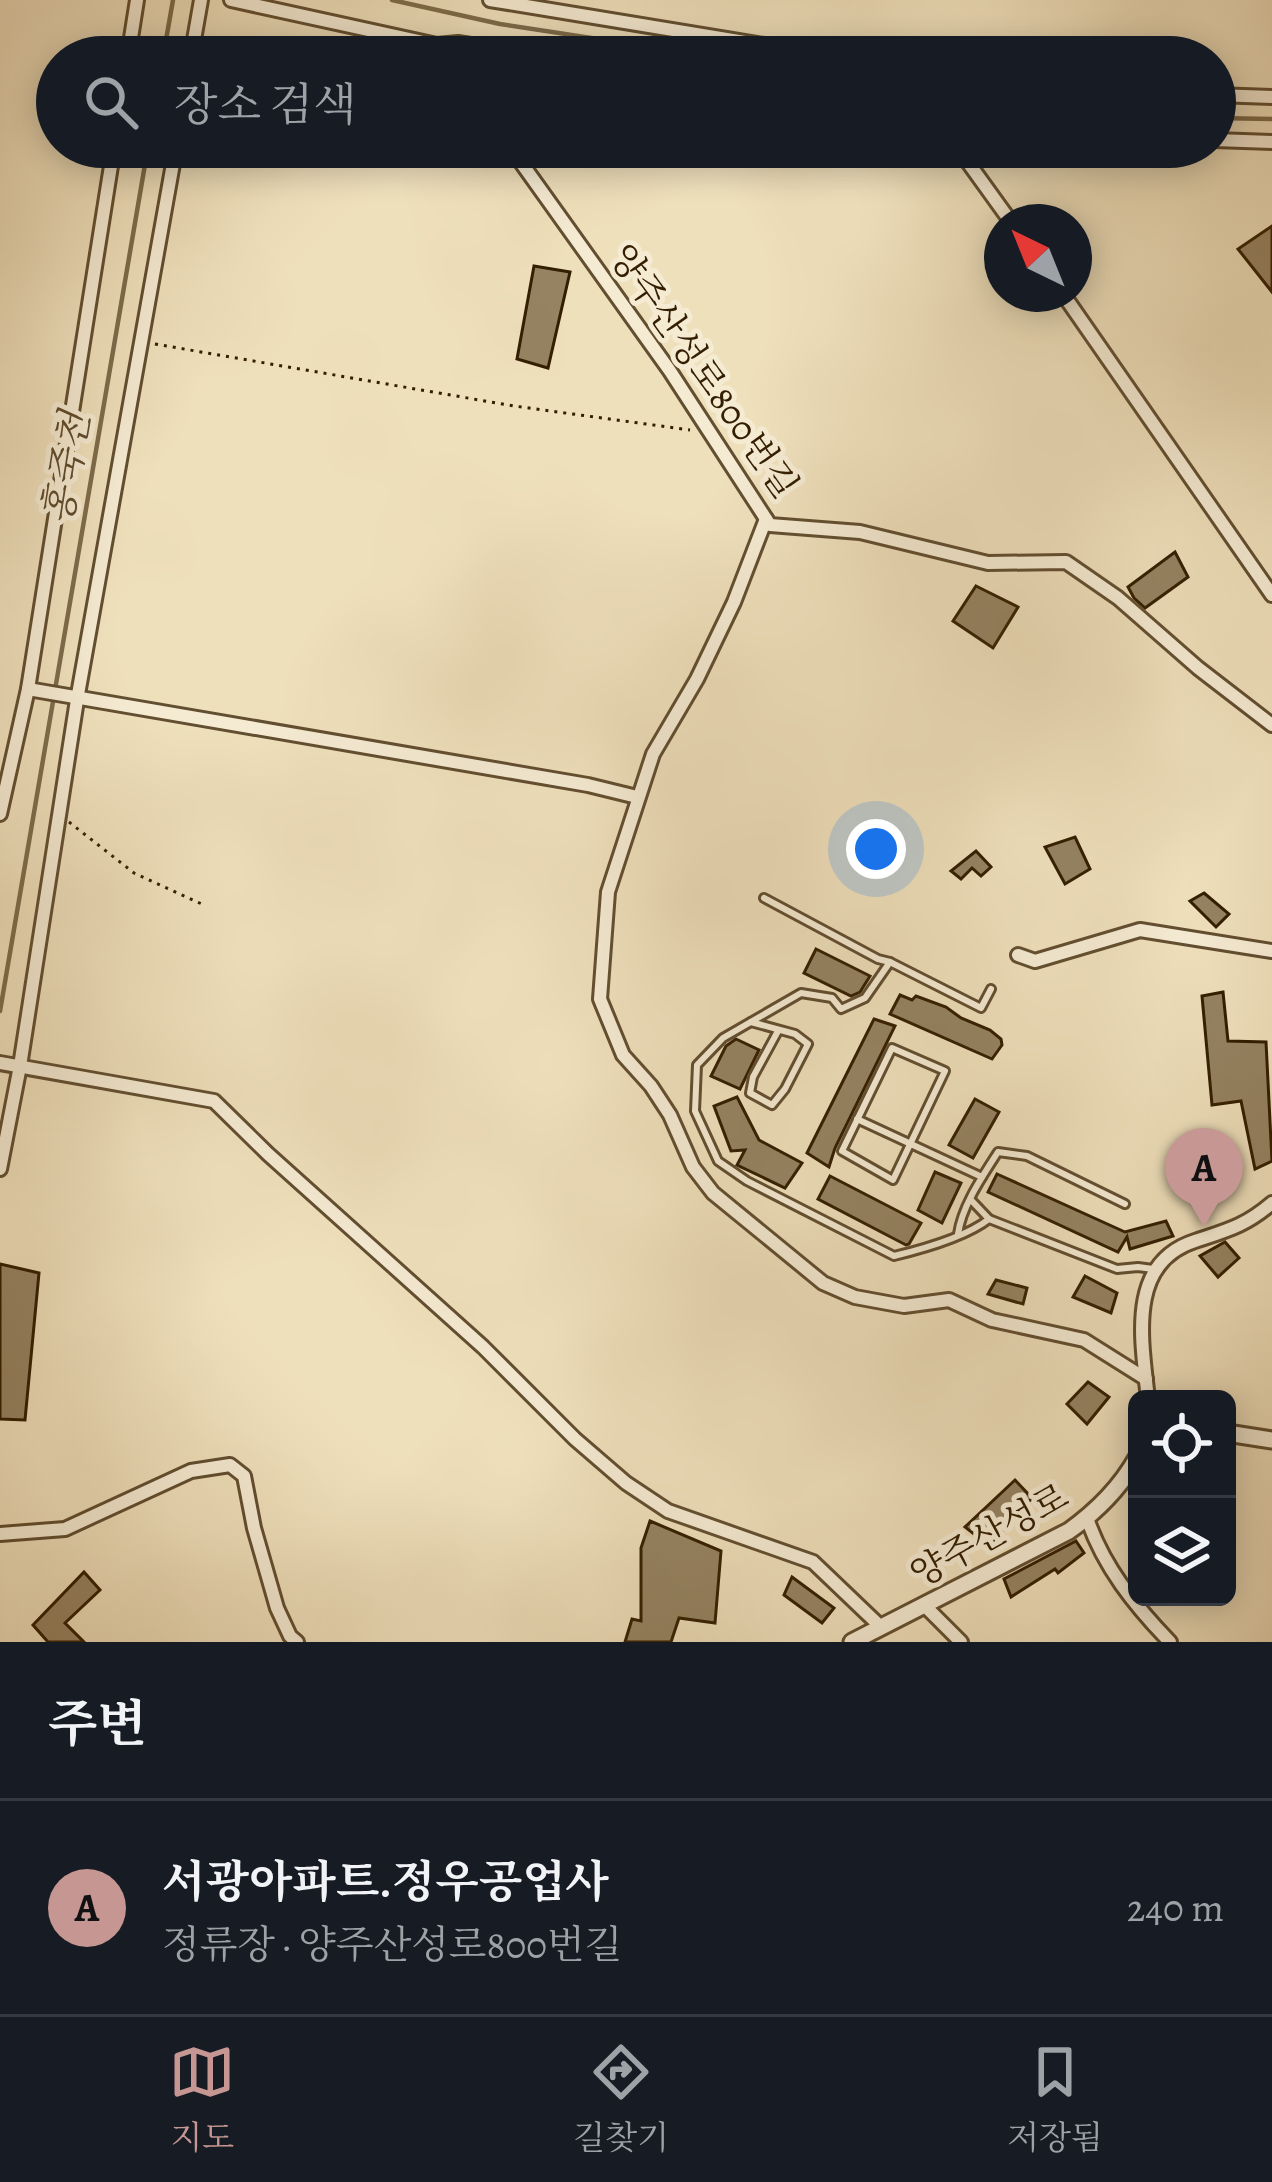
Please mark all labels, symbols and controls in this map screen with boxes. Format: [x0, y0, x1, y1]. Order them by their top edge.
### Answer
search box [36, 36, 1236, 168]
icon: search [78, 69, 144, 135]
text: 장소 검색 [174, 74, 357, 136]
north arrow [984, 204, 1092, 312]
street label: 양주산성로800번길 [598, 234, 810, 508]
water label: 홍죽천 [30, 405, 102, 528]
your location [846, 819, 906, 879]
pin: A [1165, 1128, 1243, 1227]
map controls [1128, 1390, 1236, 1606]
button: locate [1128, 1390, 1236, 1498]
street label: 양주산성로 [901, 1471, 1077, 1599]
button: layers [1128, 1498, 1236, 1606]
text: 주변 [48, 1689, 147, 1759]
text: 서광아파트.정우공업사 [162, 1851, 609, 1913]
text: A [75, 1881, 99, 1934]
text: 240 m [1127, 1881, 1224, 1934]
text: 정류장 · 양주산성로800번길 [162, 1918, 622, 1971]
tab: 지도 [169, 2039, 235, 2160]
tab: 길찾기 [573, 2039, 669, 2160]
tab: 저장됨 [1007, 2039, 1103, 2160]

